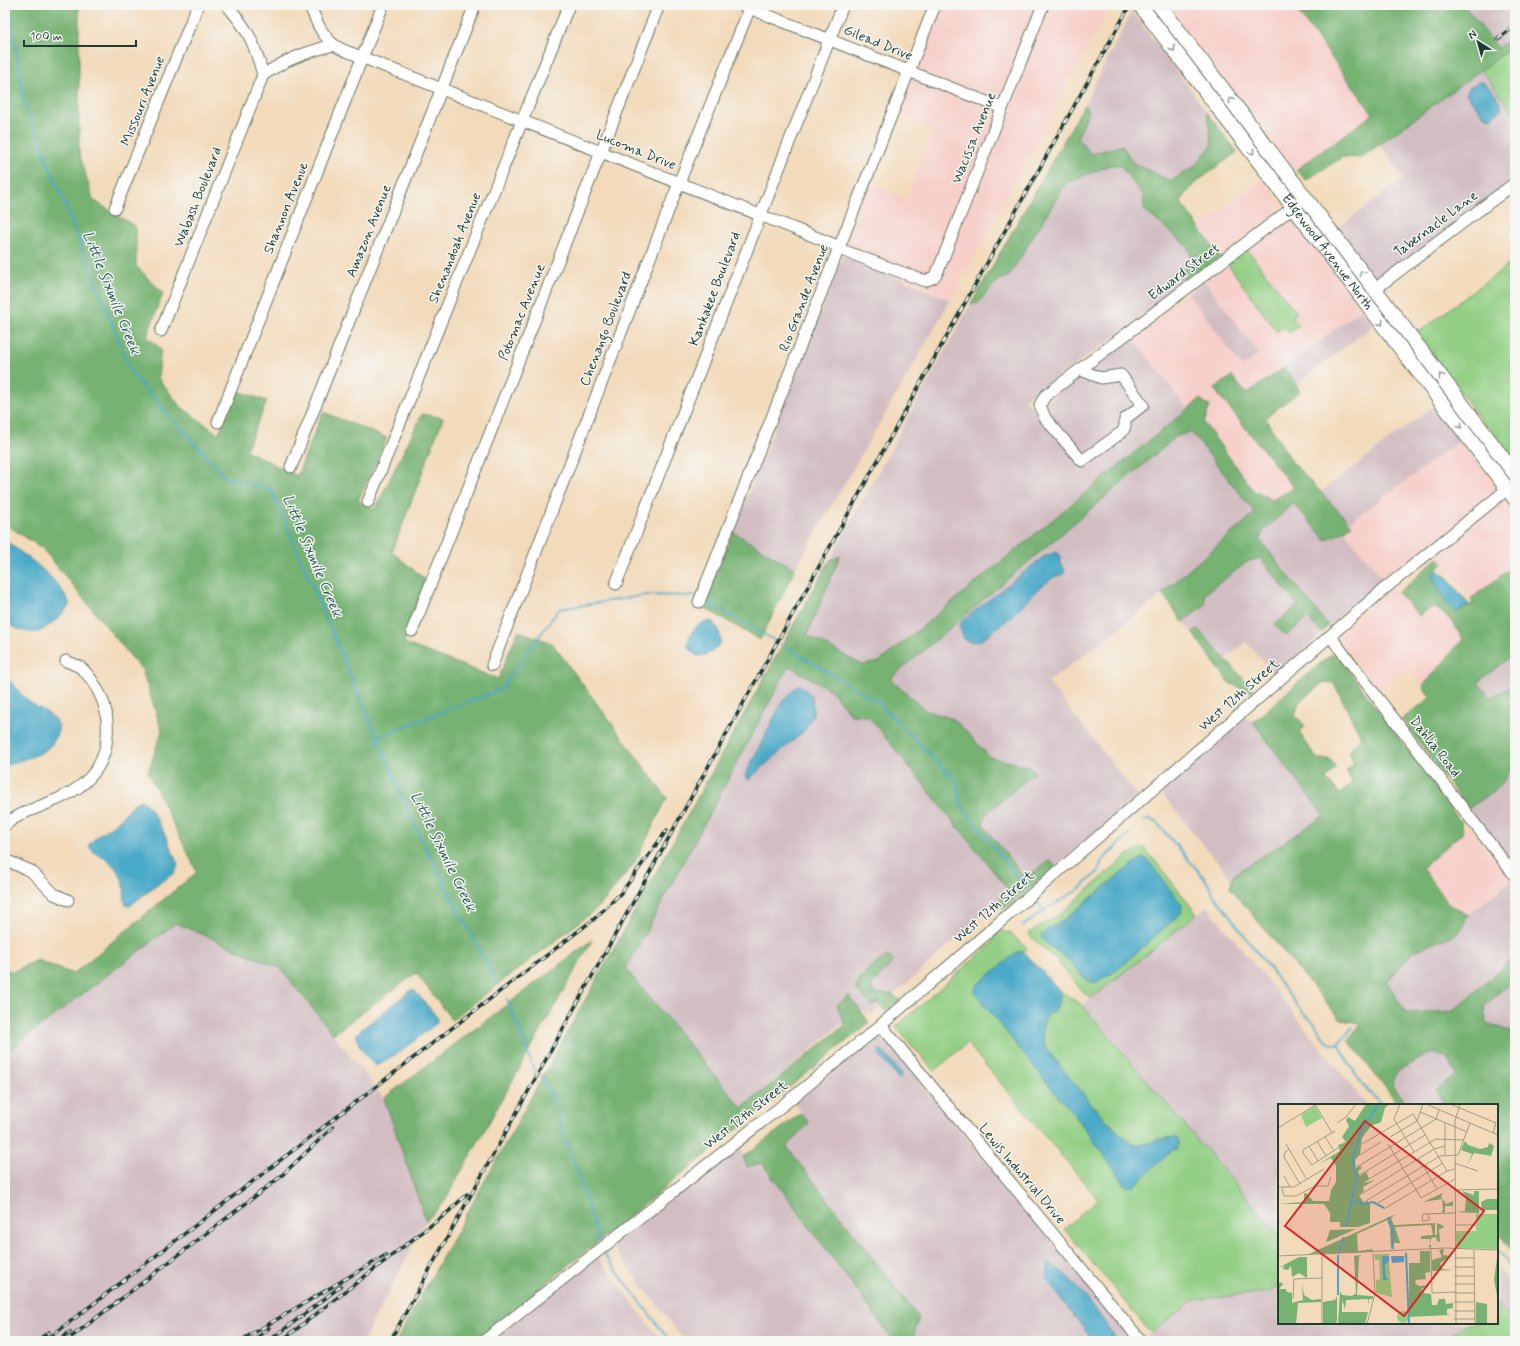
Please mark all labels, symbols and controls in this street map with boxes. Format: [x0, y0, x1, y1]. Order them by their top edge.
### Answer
street label: Gilead Drive [841, 21, 915, 65]
scale bar [24, 22, 136, 48]
north arrow [1458, 22, 1498, 62]
text: N [1465, 27, 1480, 43]
text: 100 m [30, 29, 62, 45]
one-way arrow [1169, 44, 1176, 51]
street label: Missouri Avenue [117, 53, 169, 149]
street label: Wacissa Avenue [947, 89, 1001, 186]
one-way arrow [1228, 97, 1235, 104]
street label: Lucoma Drive [593, 126, 679, 174]
street label: Wabash Boulevard [170, 144, 226, 250]
one-way arrow [1247, 148, 1255, 155]
street label: Shannon Avenue [259, 159, 313, 257]
street label: Amazon Avenue [342, 182, 396, 280]
street label: Tabernacle Lane [1390, 187, 1482, 261]
street label: Shenandoah Avenue [425, 190, 485, 306]
street label: Edgewood Avenue North [1278, 190, 1377, 314]
water label: Little Sixmile Creek [77, 228, 145, 358]
street label: Kankakee Boulevard [685, 229, 745, 349]
street label: Edward Street [1145, 239, 1223, 305]
street label: Rio Grande Avenue [775, 242, 833, 354]
street label: Potomac Avenue [494, 261, 550, 363]
street label: Chenango Boulevard [576, 269, 638, 389]
one-way arrow [1360, 270, 1367, 277]
one-way arrow [1377, 318, 1384, 325]
one-way arrow [1438, 374, 1445, 381]
one-way arrow [1455, 422, 1462, 429]
water label: Little Sixmile Creek [277, 492, 347, 621]
street label: West 12th Street [1195, 654, 1284, 735]
street label: Dahlia Road [1406, 713, 1464, 781]
water label: Little Sixmile Creek [405, 789, 481, 916]
street label: West 12th Street [950, 866, 1039, 947]
street label: West 12th Street [700, 1076, 792, 1153]
inset map [1278, 1104, 1498, 1324]
street label: Lewis Industrial Drive [975, 1120, 1069, 1228]

